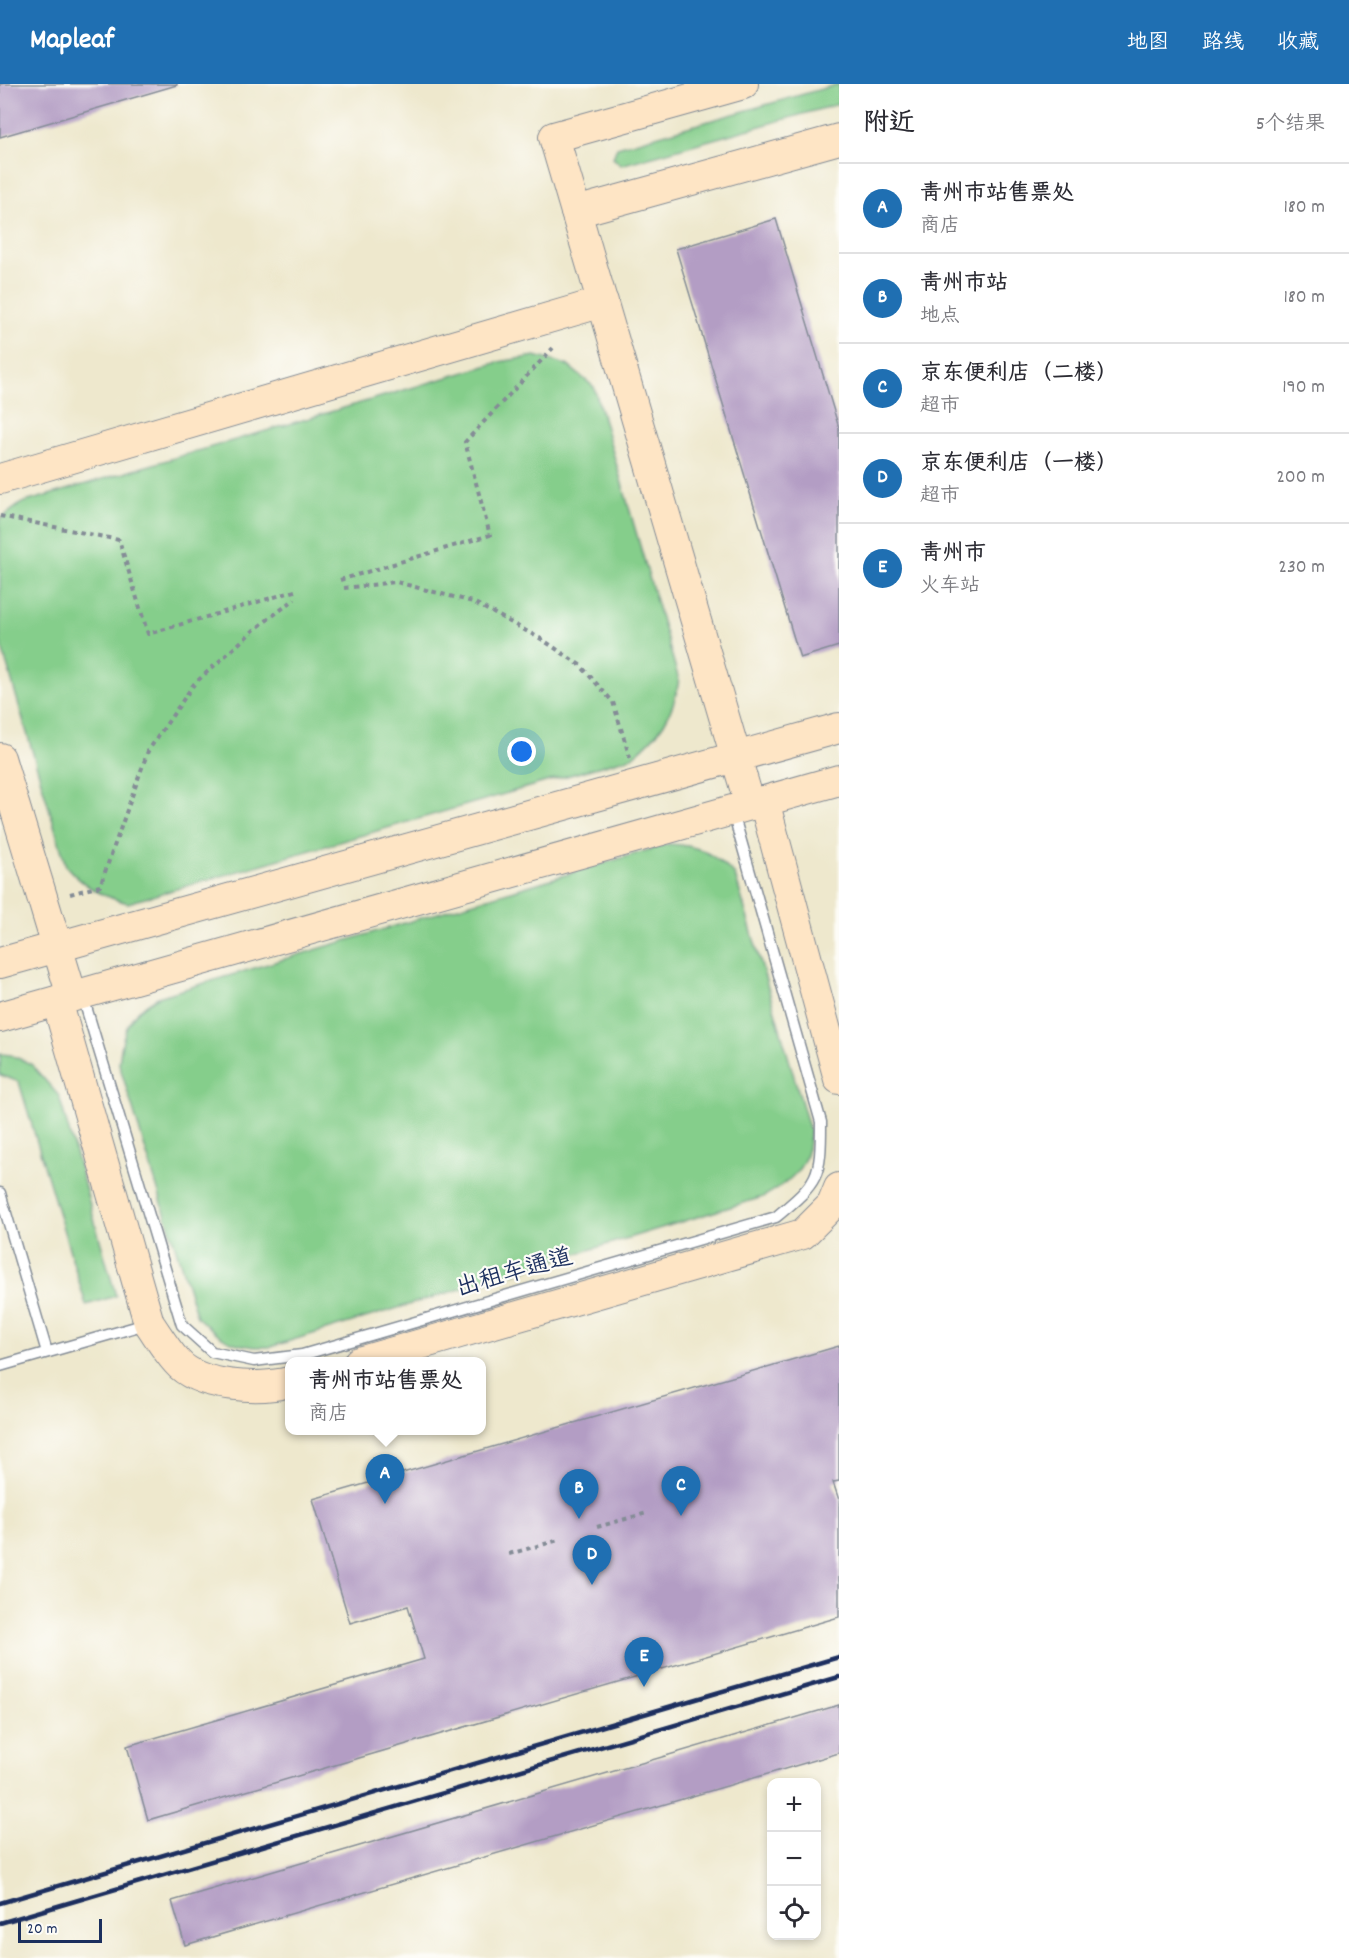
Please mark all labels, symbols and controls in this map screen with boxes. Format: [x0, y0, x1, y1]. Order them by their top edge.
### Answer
text: Mapleaf [30, 22, 114, 62]
text: 地图 [1127, 29, 1169, 59]
text: 路线 [1202, 29, 1244, 59]
text: 收藏 [1277, 29, 1319, 59]
text: 附近 [863, 106, 915, 143]
text: 5个结果 [1256, 111, 1325, 139]
text: 青州市站售票处 [920, 179, 1074, 210]
text: A [877, 194, 888, 222]
text: 180 m [1283, 194, 1325, 222]
text: 商店 [920, 213, 960, 241]
text: 青州市站 [920, 269, 1008, 300]
text: B [878, 284, 887, 312]
text: 180 m [1283, 284, 1325, 312]
text: 地点 [920, 303, 960, 331]
text: 京东便利店（二楼） [920, 359, 1118, 390]
text: C [878, 374, 887, 402]
text: 190 m [1282, 374, 1325, 402]
text: 超市 [920, 393, 960, 421]
text: 京东便利店（一楼） [920, 449, 1118, 480]
text: D [877, 464, 888, 492]
text: 200 m [1276, 464, 1325, 492]
text: 超市 [920, 483, 960, 511]
text: 青州市 [920, 539, 986, 570]
text: E [878, 554, 887, 582]
text: 230 m [1278, 554, 1325, 582]
text: 火车站 [920, 573, 980, 601]
your location [507, 737, 536, 766]
street label: 出租车通道 [452, 1241, 577, 1307]
popup [285, 1357, 486, 1435]
text: 青州市站售票处 [308, 1367, 463, 1398]
text: 商店 [308, 1401, 348, 1429]
pin: A [366, 1454, 404, 1504]
pin: C [662, 1466, 700, 1516]
pin: B [560, 1470, 598, 1519]
pin: D [572, 1536, 612, 1585]
pin: E [624, 1638, 664, 1687]
map controls [767, 1778, 821, 1940]
button: + [767, 1778, 821, 1832]
button: − [767, 1832, 821, 1886]
button: locate [767, 1886, 821, 1940]
scale bar [18, 1916, 102, 1944]
text: 20 m [27, 1918, 57, 1941]

